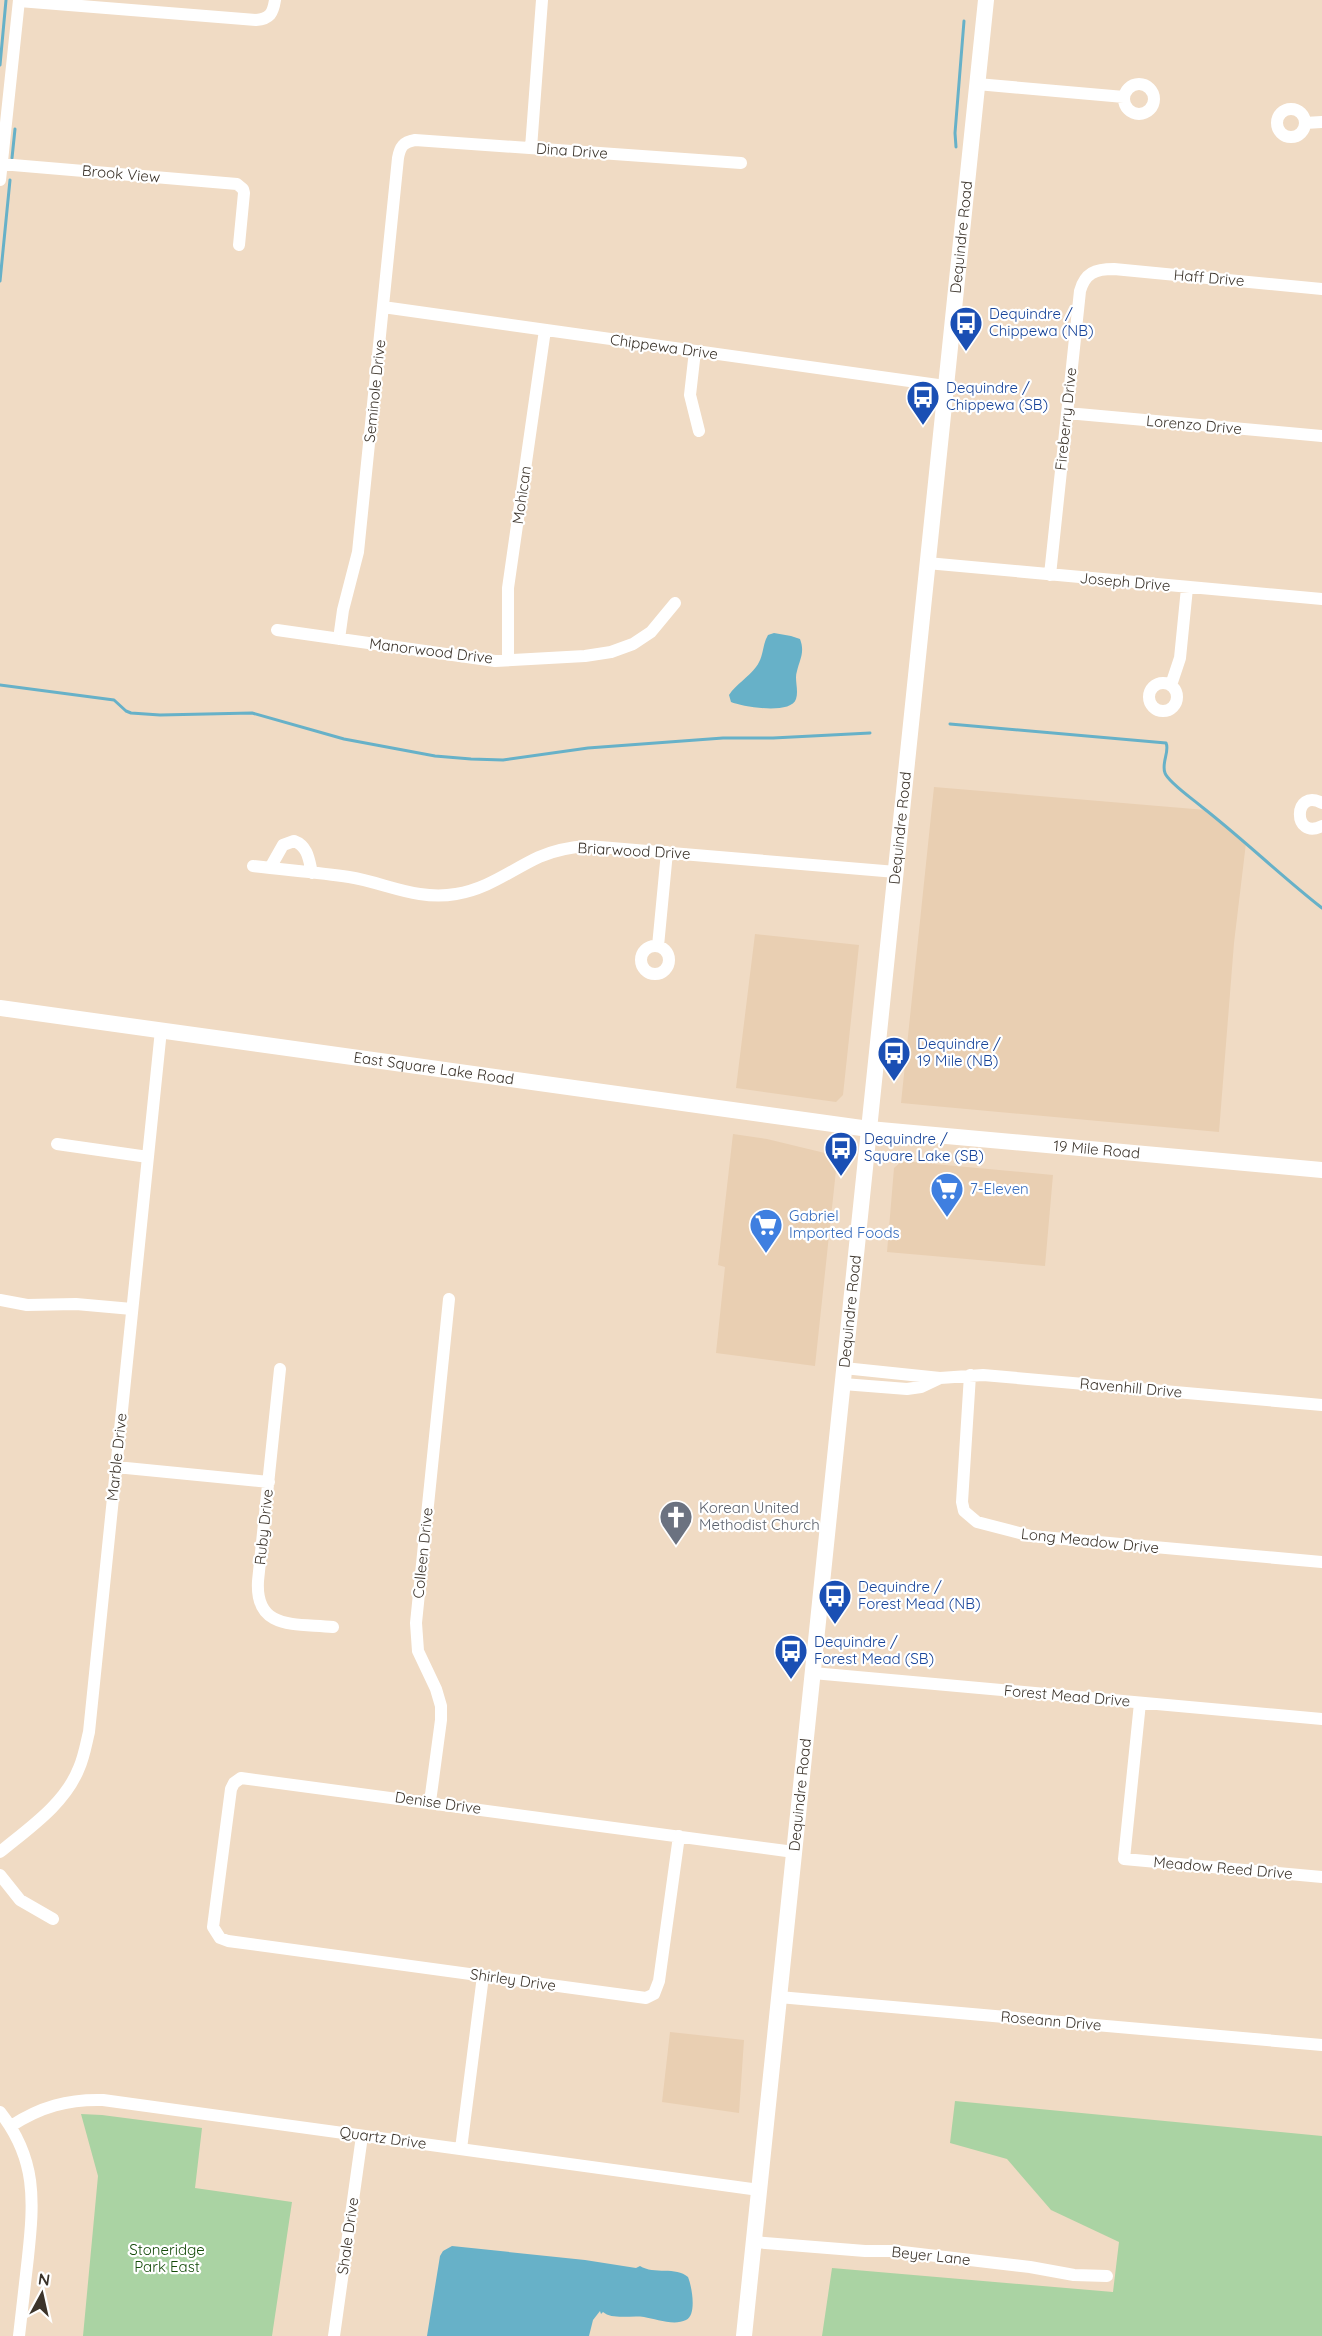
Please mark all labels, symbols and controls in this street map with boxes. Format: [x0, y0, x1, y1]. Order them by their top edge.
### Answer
street label: Dina Drive [535, 139, 609, 162]
street label: Brook View [81, 161, 161, 186]
street label: Dequindre Road [946, 180, 976, 295]
street label: Haff Drive [1173, 265, 1245, 290]
place label: Dequindre / Chippewa (NB) [989, 304, 1094, 340]
bus stop icon: Dequindre / Chippewa (NB) [948, 305, 984, 352]
street label: Chippewa Drive [609, 330, 719, 363]
street label: Seminole Drive [360, 338, 389, 443]
street label: Fireberry Drive [1051, 367, 1080, 471]
place label: Dequindre / Chippewa (SB) [946, 378, 1048, 414]
bus stop icon: Dequindre / Chippewa (SB) [905, 379, 941, 426]
street label: Lorenzo Drive [1145, 411, 1243, 438]
street label: Mohican [508, 465, 535, 525]
street label: Joseph Drive [1079, 568, 1171, 595]
street label: Manorwood Drive [368, 633, 494, 668]
street label: Dequindre Road [884, 771, 915, 885]
street label: Briarwood Drive [577, 838, 691, 863]
place label: Dequindre / 19 Mile (NB) [917, 1034, 1001, 1070]
bus stop icon: Dequindre / 19 Mile (NB) [876, 1035, 912, 1082]
street label: East Square Lake Road [352, 1047, 515, 1088]
place label: Dequindre / Square Lake (SB) [864, 1129, 984, 1165]
bus stop icon: Dequindre / Square Lake (SB) [823, 1130, 859, 1177]
street label: 19 Mile Road [1053, 1136, 1141, 1162]
supermarket icon: 7-Eleven [929, 1171, 965, 1218]
place label: 7-Eleven [970, 1179, 1029, 1198]
place label: Gabriel Imported Foods [789, 1206, 900, 1242]
supermarket icon: Gabriel Imported Foods [748, 1207, 784, 1254]
street label: Dequindre Road [834, 1254, 865, 1369]
street label: Ravenhill Drive [1079, 1374, 1183, 1401]
street label: Marble Drive [102, 1412, 131, 1502]
street label: Ruby Drive [250, 1488, 277, 1566]
place label: Korean United Methodist Church [699, 1498, 820, 1534]
church icon: Korean United Methodist Church [658, 1499, 694, 1546]
street label: Colleen Drive [408, 1506, 437, 1599]
street label: Long Meadow Drive [1020, 1524, 1160, 1557]
place label: Dequindre / Forest Mead (NB) [858, 1577, 981, 1613]
bus stop icon: Dequindre / Forest Mead (NB) [817, 1578, 853, 1625]
place label: Dequindre / Forest Mead (SB) [814, 1632, 934, 1668]
bus stop icon: Dequindre / Forest Mead (SB) [773, 1633, 809, 1680]
street label: Forest Mead Drive [1003, 1681, 1131, 1710]
street label: Dequindre Road [784, 1738, 815, 1852]
street label: Denise Drive [394, 1787, 482, 1818]
street label: Meadow Reed Drive [1153, 1852, 1293, 1883]
street label: Shirley Drive [469, 1964, 557, 1995]
street label: Roseann Drive [1000, 2007, 1102, 2034]
street label: Quartz Drive [338, 2122, 428, 2153]
street label: Shale Drive [333, 2196, 362, 2276]
park label: Stoneridge Park East [129, 2240, 205, 2276]
street label: Beyer Lane [891, 2242, 971, 2269]
north arrow [12, 2264, 72, 2324]
text: N [37, 2268, 51, 2290]

